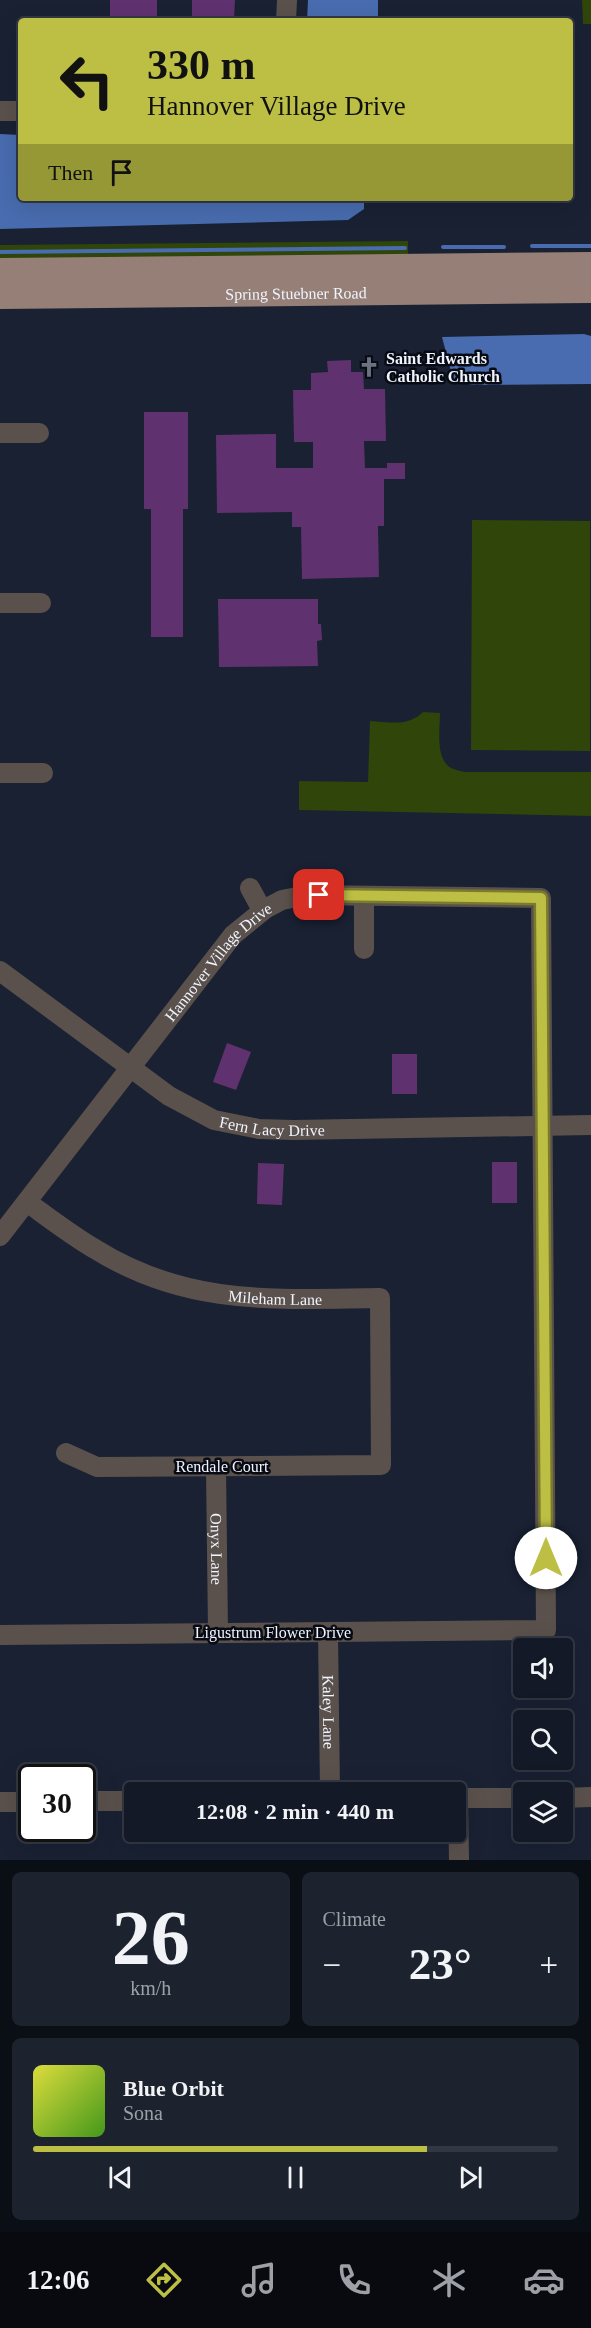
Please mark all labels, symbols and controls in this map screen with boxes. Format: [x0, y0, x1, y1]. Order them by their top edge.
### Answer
icon: left [48, 42, 126, 120]
text: 330 m [147, 42, 256, 88]
text: Hannover Village Drive [147, 91, 406, 121]
icon: arrive [105, 156, 138, 189]
text: Then [48, 160, 93, 185]
street label: Spring Stuebner Road [225, 284, 367, 303]
place label: Saint Edwards Catholic Church [386, 350, 500, 385]
church icon: Saint Edwards Catholic Church [357, 355, 381, 379]
pin [293, 869, 344, 920]
icon: arrive [302, 878, 335, 911]
street label: Hannover Village Drive [161, 899, 274, 1024]
street label: Fern Lacy Drive [218, 1113, 325, 1139]
street label: Mileham Lane [228, 1287, 322, 1307]
street label: Rendale Court [176, 1458, 269, 1475]
street label: Onyx Lane [207, 1513, 226, 1585]
position arrow [514, 1526, 578, 1590]
street label: Ligustrum Flower Drive [195, 1624, 351, 1642]
map controls [513, 1638, 573, 1842]
button: sound [513, 1638, 573, 1698]
street label: Kaley Lane [319, 1675, 338, 1749]
button: search [513, 1710, 573, 1770]
speed limit sign: 30 [18, 1764, 96, 1842]
button: layers [513, 1782, 573, 1842]
text: 12:08 · 2 min · 440 m [196, 1799, 394, 1824]
text: 26 [112, 1894, 190, 1981]
text: Climate [323, 1908, 386, 1930]
text: 23° [409, 1939, 472, 1989]
text: − [323, 1947, 341, 1983]
text: + [539, 1947, 558, 1983]
text: km/h [130, 1977, 171, 1999]
text: Blue Orbit [123, 2076, 224, 2101]
text: Sona [123, 2102, 163, 2124]
icon: previous [104, 2161, 137, 2194]
icon: pause [279, 2161, 312, 2194]
icon: next [454, 2161, 487, 2194]
icon: directions [143, 2259, 185, 2301]
icon: music [238, 2259, 280, 2301]
icon: phone [333, 2259, 375, 2301]
icon: climate [428, 2259, 470, 2301]
icon: car [523, 2259, 565, 2301]
text: 12:06 [27, 2265, 90, 2295]

